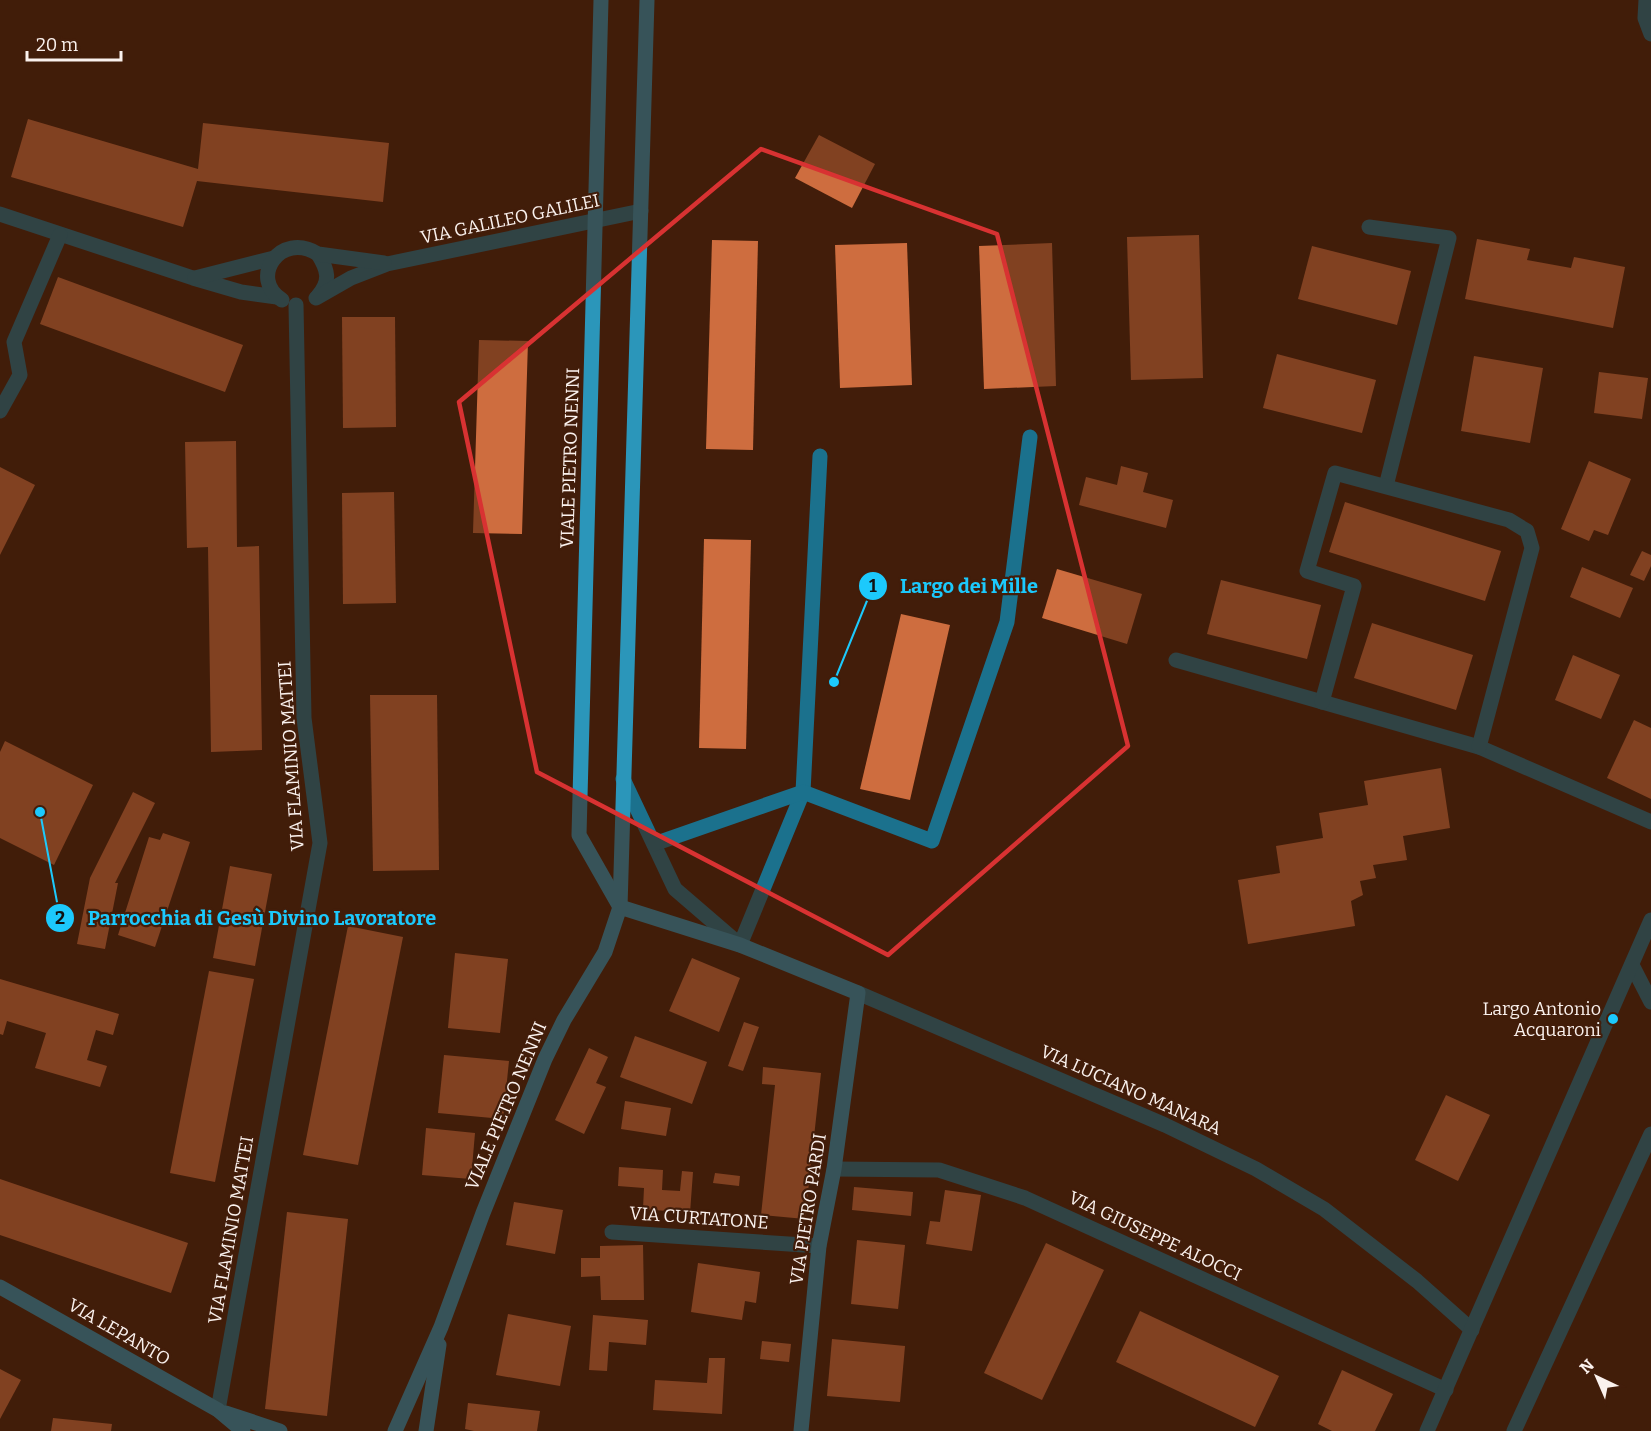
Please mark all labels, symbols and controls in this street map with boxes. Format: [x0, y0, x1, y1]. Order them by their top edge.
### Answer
scale bar [27, 24, 122, 62]
text: 20 m [36, 34, 78, 56]
street label: VIA GALILEO GALILEI [418, 189, 602, 249]
street label: VIALE PIETRO NENNI [556, 367, 584, 549]
callout: Largo dei Mille [858, 567, 1050, 605]
text: Largo dei Mille [900, 574, 1038, 598]
text: 1 [869, 575, 877, 597]
street label: VIA FLAMINIO MATTEI [273, 660, 309, 852]
callout: Parrocchia di Gesù Divino Lavoratore [45, 899, 448, 937]
text: Parrocchia di Gesù Divino Lavoratore [88, 906, 436, 930]
text: 2 [55, 907, 65, 929]
place label: Largo Antonio Acquaroni [1483, 998, 1601, 1041]
marker: Largo Antonio Acquaroni [1606, 1012, 1620, 1026]
street label: VIALE PIETRO NENNI [461, 1019, 551, 1193]
street label: VIA LUCIANO MANARA [1037, 1040, 1225, 1140]
street label: VIA PIETRO PARDI [785, 1132, 831, 1286]
street label: VIA FLAMINIO MATTEI [204, 1134, 258, 1326]
street label: VIA GIUSEPPE ALOCCI [1065, 1186, 1245, 1286]
street label: VIA CURTATONE [629, 1202, 769, 1234]
street label: VIA LEPANTO [64, 1294, 174, 1370]
north arrow [1567, 1347, 1627, 1407]
text: N [1576, 1355, 1598, 1378]

